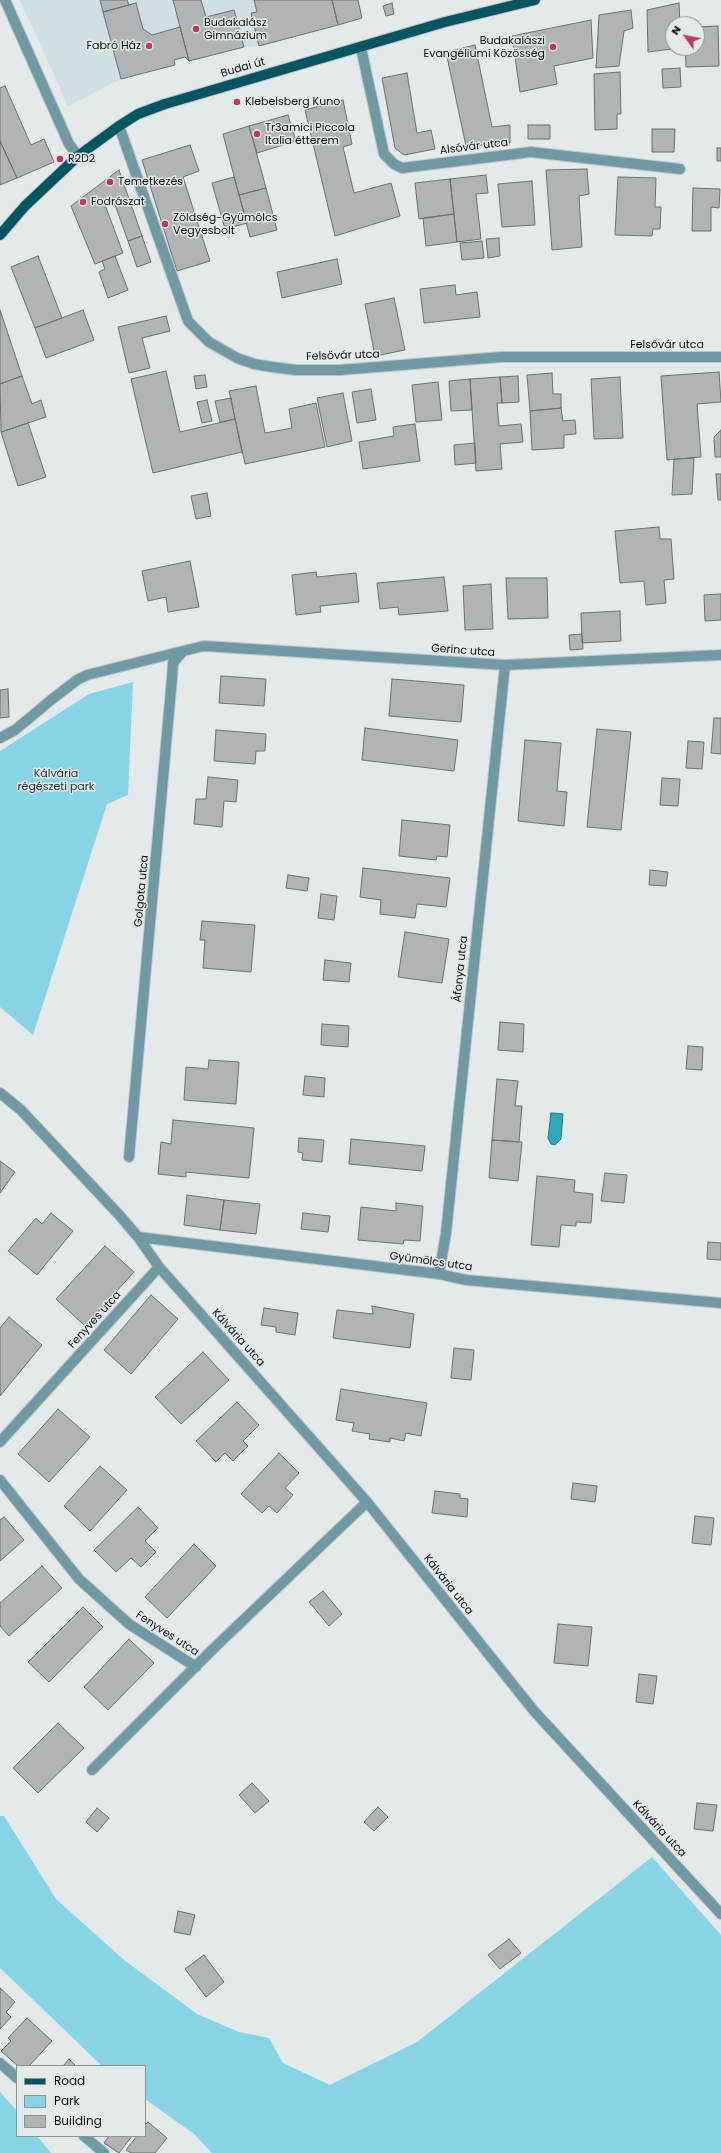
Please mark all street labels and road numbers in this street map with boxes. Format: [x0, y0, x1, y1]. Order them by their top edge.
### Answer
street label: Budai út [219, 55, 267, 81]
street label: Alsóvár utca [439, 136, 509, 158]
street label: Felsővár utca [630, 338, 704, 352]
street label: Felsővár utca [306, 348, 380, 364]
street label: Gerinc utca [431, 642, 495, 660]
street label: Golgota utca [132, 854, 152, 928]
street label: Áfonya utca [451, 935, 471, 1003]
street label: Gyümölcs utca [389, 1250, 473, 1274]
street label: Fenyves utca [66, 1289, 124, 1351]
street label: Kálvária utca [209, 1307, 267, 1369]
street label: Kálvária utca [420, 1552, 476, 1618]
street label: Fenyves utca [133, 1609, 201, 1659]
street label: Kálvária utca [629, 1798, 689, 1860]

